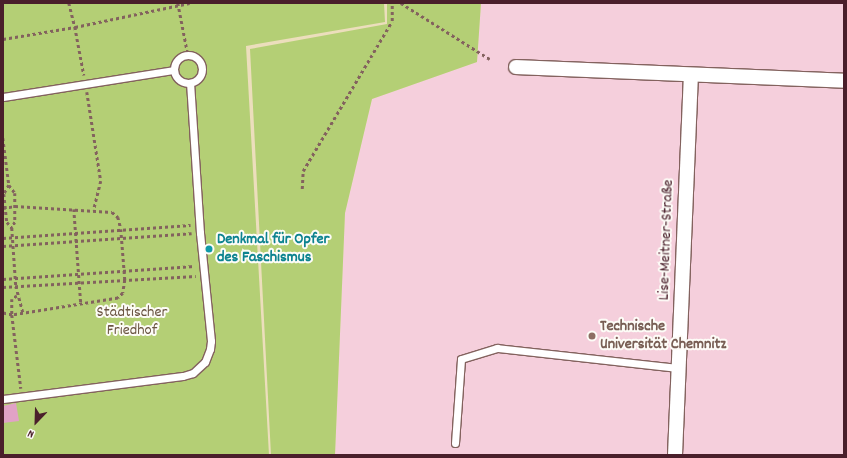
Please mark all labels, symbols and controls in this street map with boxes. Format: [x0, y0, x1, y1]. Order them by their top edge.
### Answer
street label: Lise-Meitner-Straße [655, 179, 679, 301]
place label: Denkmal für Opfer des Faschismus [217, 230, 330, 268]
marker: Denkmal für Opfer des Faschismus [204, 244, 214, 254]
park label: Städtischer Friedhof [97, 303, 167, 341]
place label: Technische Universität Chemnitz [600, 317, 726, 355]
marker: Technische Universität Chemnitz [587, 331, 597, 341]
north arrow [16, 402, 56, 442]
text: N [26, 425, 37, 441]

